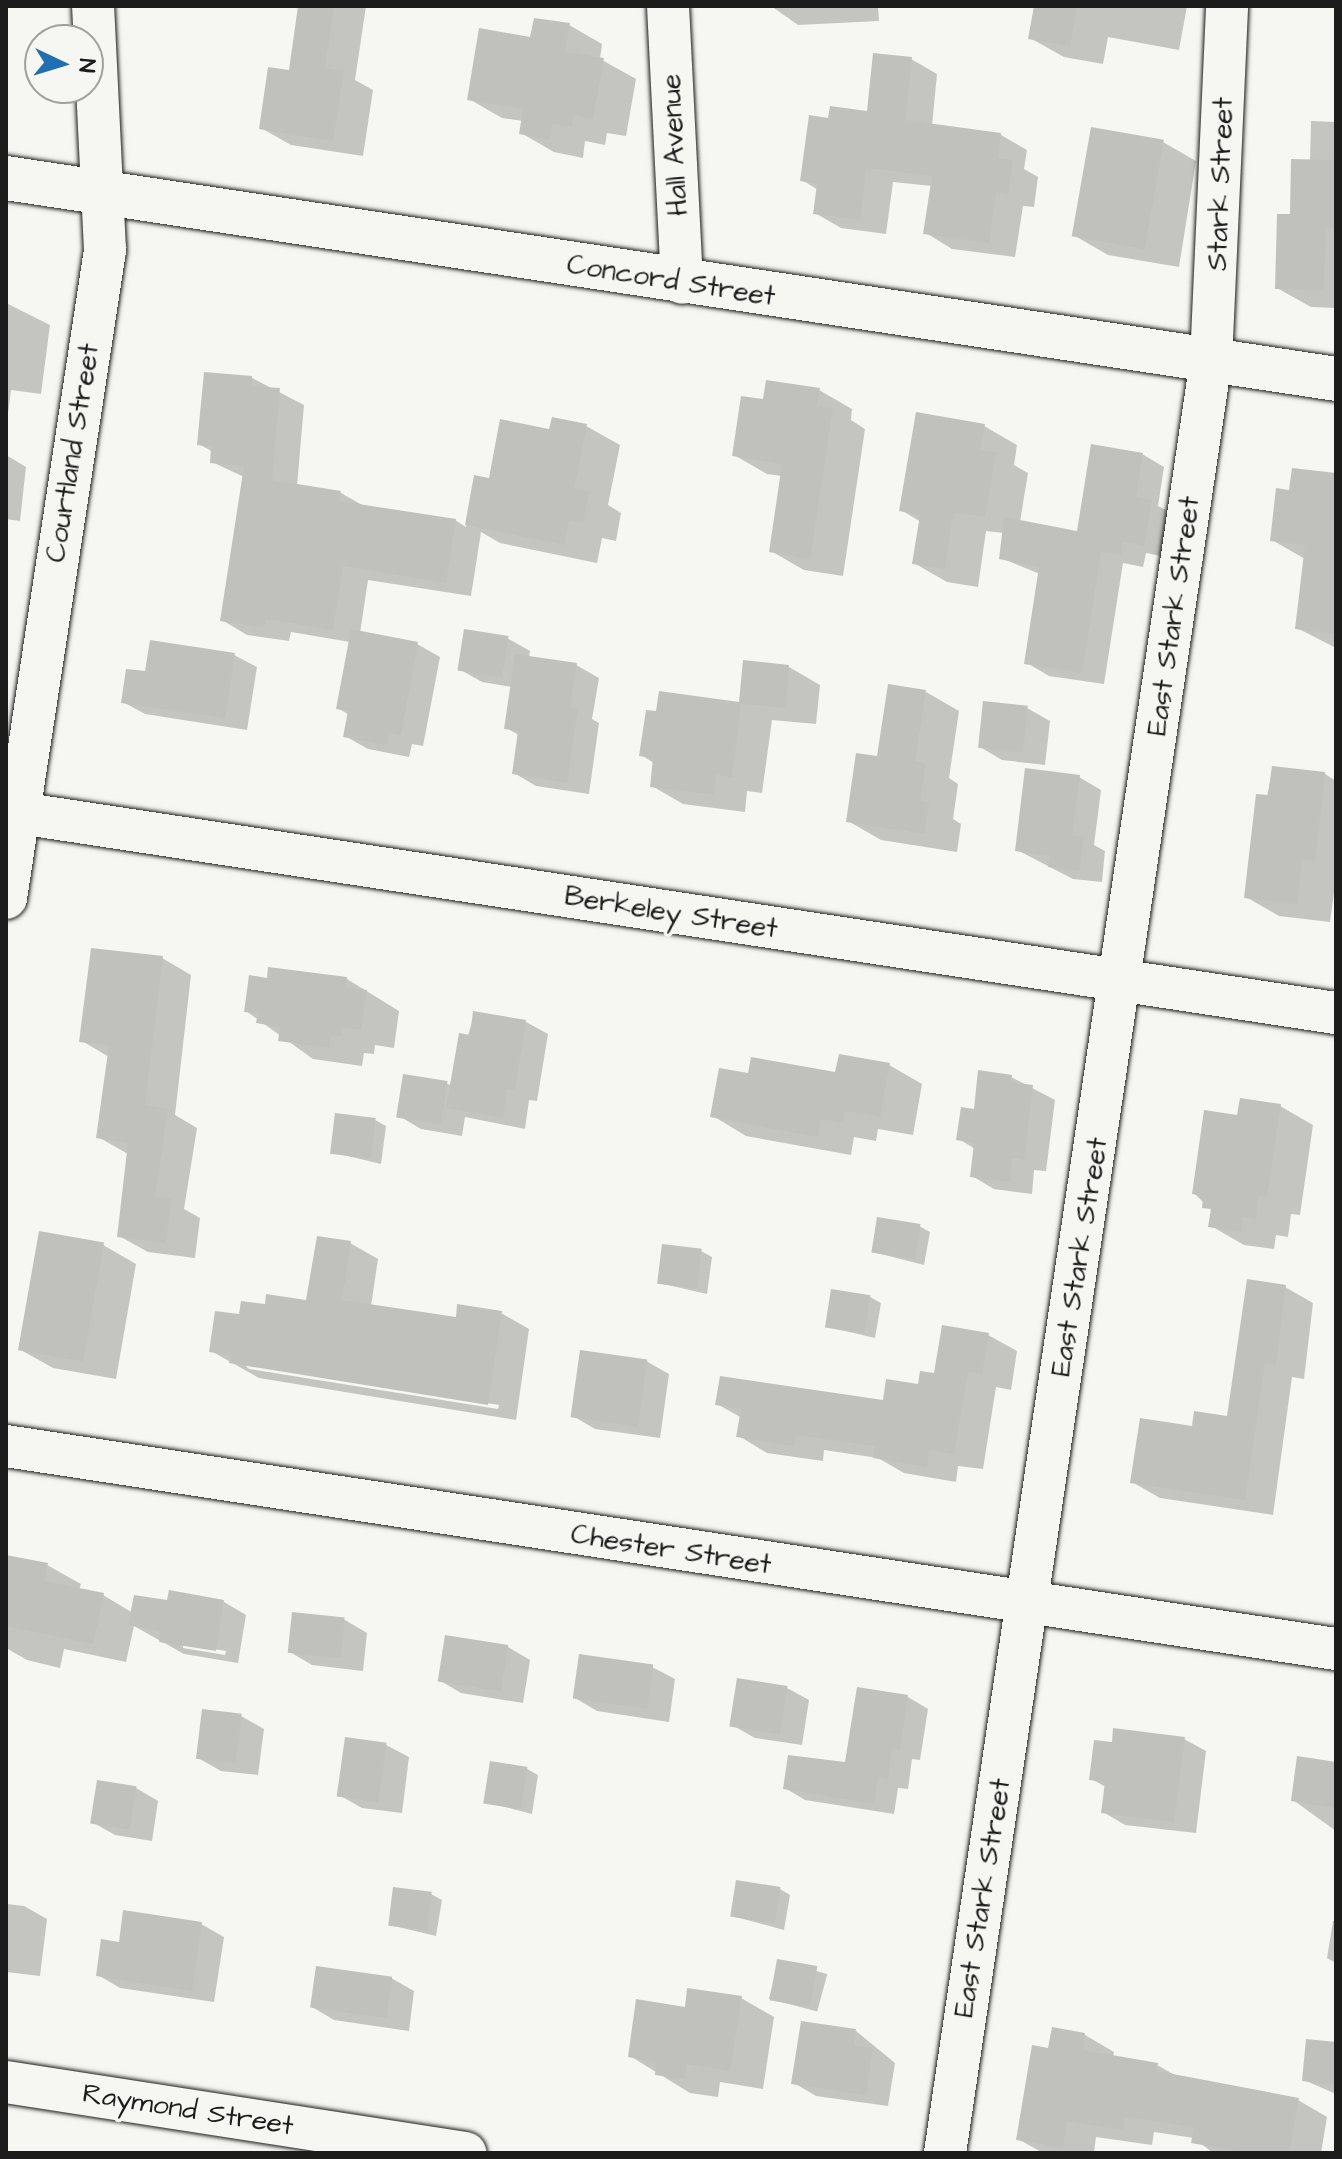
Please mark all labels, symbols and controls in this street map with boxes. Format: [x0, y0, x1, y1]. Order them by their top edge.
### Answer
north arrow [24, 24, 104, 104]
text: N [71, 58, 102, 74]
street label: Hall Avenue [655, 73, 695, 217]
street label: Stark Street [1201, 97, 1241, 271]
street label: Concord Street [564, 248, 778, 314]
street label: Courtland Street [39, 341, 107, 565]
street label: East Stark Street [1141, 494, 1207, 738]
street label: Berkeley Street [562, 880, 780, 946]
street label: East Stark Street [1045, 1135, 1115, 1379]
street label: Chester Street [568, 1518, 774, 1582]
street label: East Stark Street [948, 1776, 1018, 2020]
street label: Raymond Street [80, 2077, 296, 2143]

